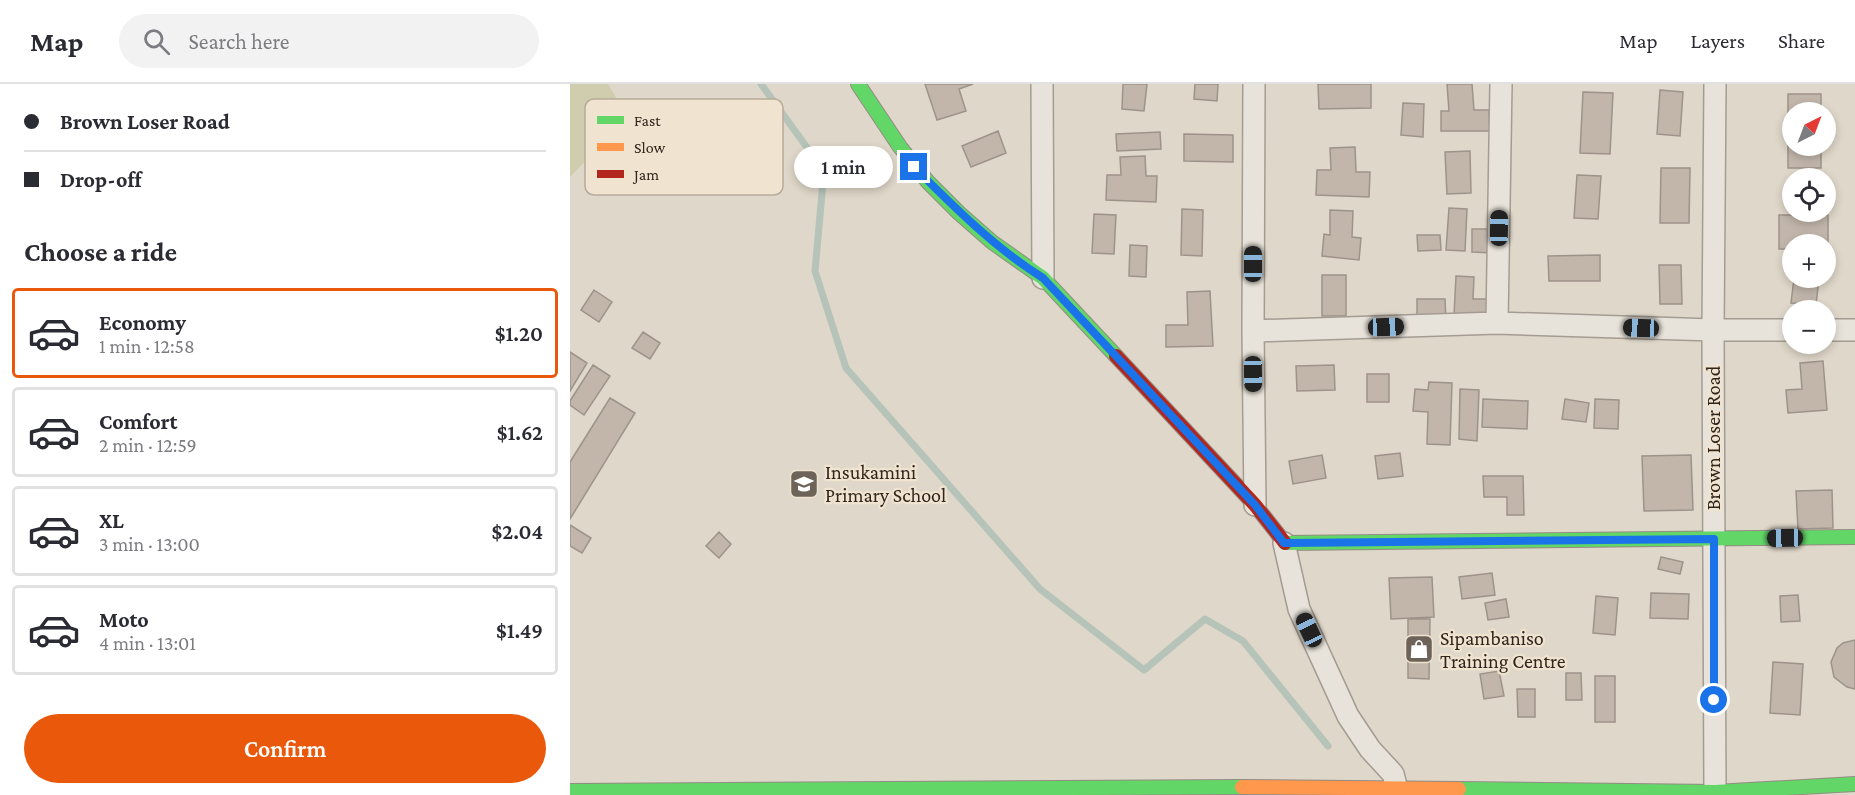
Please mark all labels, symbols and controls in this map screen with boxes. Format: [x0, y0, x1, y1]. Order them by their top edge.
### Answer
search box [119, 14, 539, 68]
icon: search [140, 25, 173, 58]
text: Map [30, 26, 83, 57]
text: Search here [188, 29, 289, 54]
text: Map [1619, 29, 1658, 53]
text: Layers [1691, 29, 1745, 53]
text: Share [1778, 29, 1825, 53]
legend [585, 99, 783, 195]
north arrow [1782, 102, 1836, 156]
map controls [1782, 102, 1836, 354]
text: Brown Loser Road [60, 109, 230, 134]
text: Fast [634, 112, 661, 129]
text: Slow [634, 139, 666, 156]
callout: 1 min [794, 146, 893, 188]
route end [900, 153, 927, 180]
text: 1 min [821, 156, 866, 178]
text: Jam [632, 166, 659, 184]
text: Drop-off [60, 167, 142, 192]
button: locate [1782, 168, 1836, 222]
car [1490, 210, 1508, 246]
button: + [1782, 234, 1836, 288]
text: Choose a ride [24, 237, 177, 267]
car [1244, 246, 1262, 282]
button: − [1782, 300, 1836, 354]
icon: car [27, 306, 81, 360]
text: Economy [99, 310, 186, 335]
car [1368, 317, 1404, 337]
car [1623, 318, 1659, 338]
text: $1.20 [495, 321, 543, 346]
text: 1 min · 12:58 [99, 335, 195, 357]
car [1244, 356, 1262, 392]
street label: Brown Loser Road [1702, 365, 1724, 510]
icon: car [27, 405, 81, 459]
text: Comfort [99, 409, 177, 434]
text: $1.62 [497, 420, 543, 445]
text: 2 min · 12:59 [99, 434, 197, 456]
place label: Insukamini Primary School [825, 461, 946, 507]
school or university icon: Insukamini Primary School [788, 468, 820, 500]
icon: car [27, 504, 81, 558]
text: XL [99, 508, 124, 533]
text: $2.04 [492, 519, 543, 544]
car [1767, 529, 1803, 547]
text: 3 min · 13:00 [99, 533, 200, 555]
icon: car [27, 603, 81, 657]
text: Moto [99, 607, 149, 632]
car [1293, 610, 1325, 650]
text: $1.49 [496, 618, 543, 643]
place label: Sipambaniso Training Centre [1440, 627, 1566, 673]
text: 4 min · 13:01 [99, 632, 196, 654]
shop icon: Sipambaniso Training Centre [1403, 633, 1435, 665]
route start [1700, 686, 1727, 713]
button: Confirm [24, 714, 546, 783]

